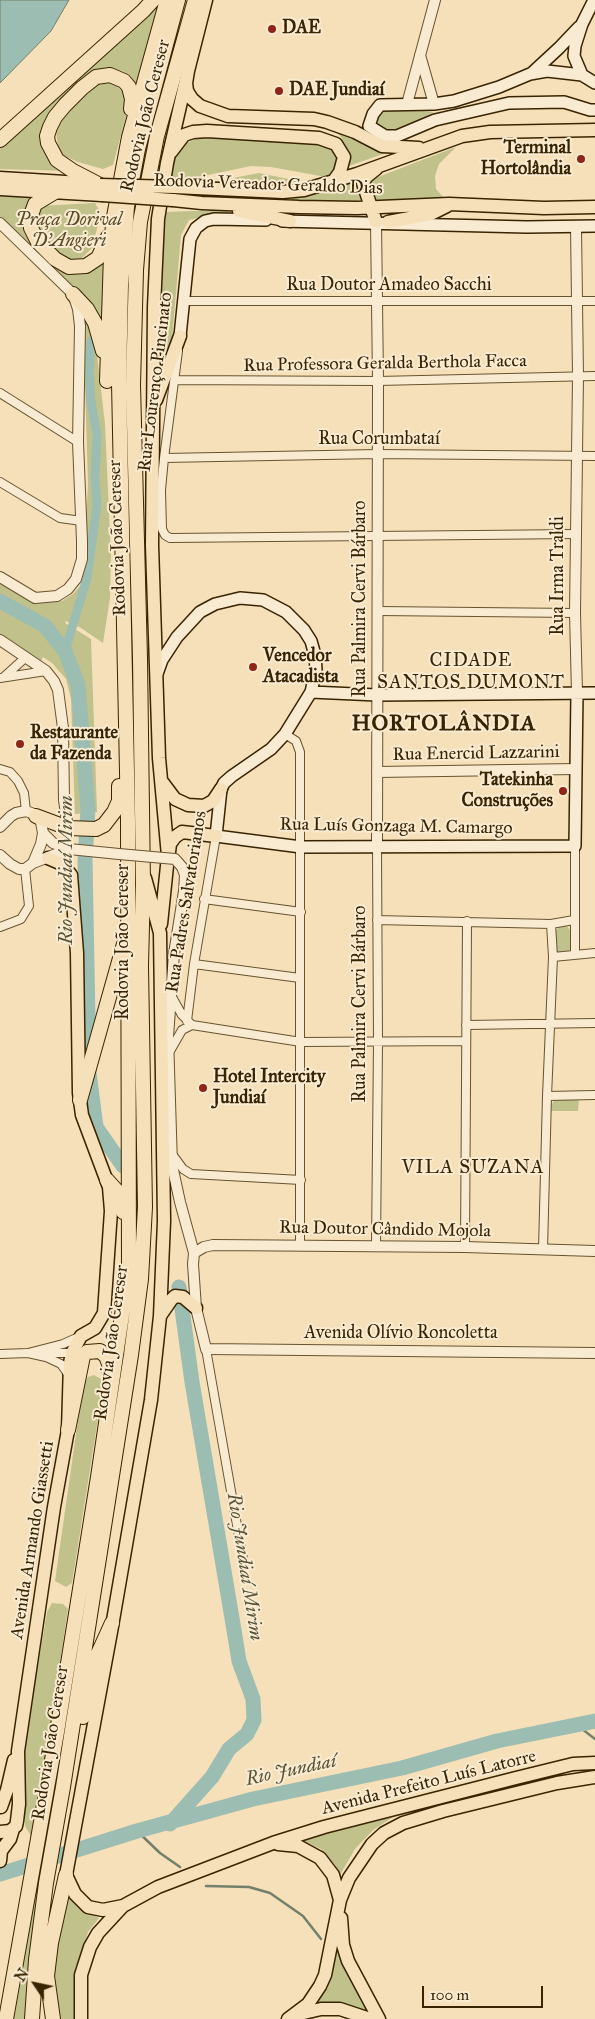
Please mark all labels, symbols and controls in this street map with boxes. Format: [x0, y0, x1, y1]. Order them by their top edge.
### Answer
place label: DAE [282, 18, 321, 40]
marker: DAE [266, 23, 278, 35]
street label: Rodovia João Cereser [117, 37, 175, 195]
place label: DAE Jundiaí [289, 80, 385, 102]
marker: DAE Jundiaí [273, 85, 285, 97]
place label: Terminal Hortolândia [480, 138, 571, 180]
marker: Terminal Hortolândia [575, 153, 587, 165]
street label: Rodovia Vereador Geraldo Dias [153, 170, 383, 200]
park label: Praça Dorival D'Angieri [16, 210, 122, 252]
street label: Rua Doutor Amadeo Sacchi [286, 275, 492, 297]
street label: Rua Lourenço Pincinato [134, 291, 178, 473]
street label: Rua Professora Geralda Berthola Facca [243, 351, 527, 377]
street label: Rua Corumbataí [318, 429, 440, 451]
street label: Rodovia João Cereser [104, 459, 132, 617]
street label: Rua Palmira Cervi Bárbaro [350, 500, 372, 698]
street label: Rua Irma Traldi [548, 516, 570, 636]
place label: Vencedor Atacadista [263, 646, 339, 689]
district label: CIDADE SANTOS DUMONT [375, 650, 567, 694]
marker: Vencedor Atacadista [247, 661, 259, 673]
district label: HORTOLÂNDIA [350, 712, 538, 738]
place label: Restaurante da Fazenda [30, 723, 118, 766]
marker: Restaurante da Fazenda [14, 738, 26, 750]
street label: Rua Enercid Lazzarini [392, 742, 560, 766]
place label: Tatekinha Construções [462, 770, 553, 812]
marker: Tatekinha Construções [557, 785, 569, 797]
water label: Rio Jundiaí Mirim [56, 795, 78, 945]
street label: Rua Padres Salvatorianos [162, 809, 212, 995]
street label: Rua Luís Gonzaga M. Camargo [279, 814, 513, 840]
street label: Rodovia João Cereser [113, 864, 135, 1020]
street label: Rua Palmira Cervi Bárbaro [350, 905, 372, 1103]
place label: Hotel Intercity Jundiaí [213, 1067, 325, 1110]
marker: Hotel Intercity Jundiaí [197, 1082, 209, 1094]
district label: VILA SUZANA [400, 1157, 546, 1179]
street label: Rua Doutor Cândido Mojola [279, 1217, 491, 1243]
street label: Rodovia João Cereser [90, 1264, 134, 1422]
street label: Avenida Olívio Roncoletta [304, 1323, 498, 1345]
street label: Avenida Armando Giassetti [7, 1440, 59, 1640]
water label: Rio Jundiaí Mirim [221, 1492, 267, 1642]
street label: Rodovia João Cereser [28, 1664, 74, 1822]
street label: Avenida Prefeito Luís Latorre [320, 1746, 538, 1820]
water label: Rio Jundiaí [244, 1750, 338, 1792]
north arrow [10, 1959, 60, 2009]
text: N [12, 1966, 33, 1985]
scale bar [425, 1976, 546, 2008]
text: 100 m [430, 1986, 469, 2004]

